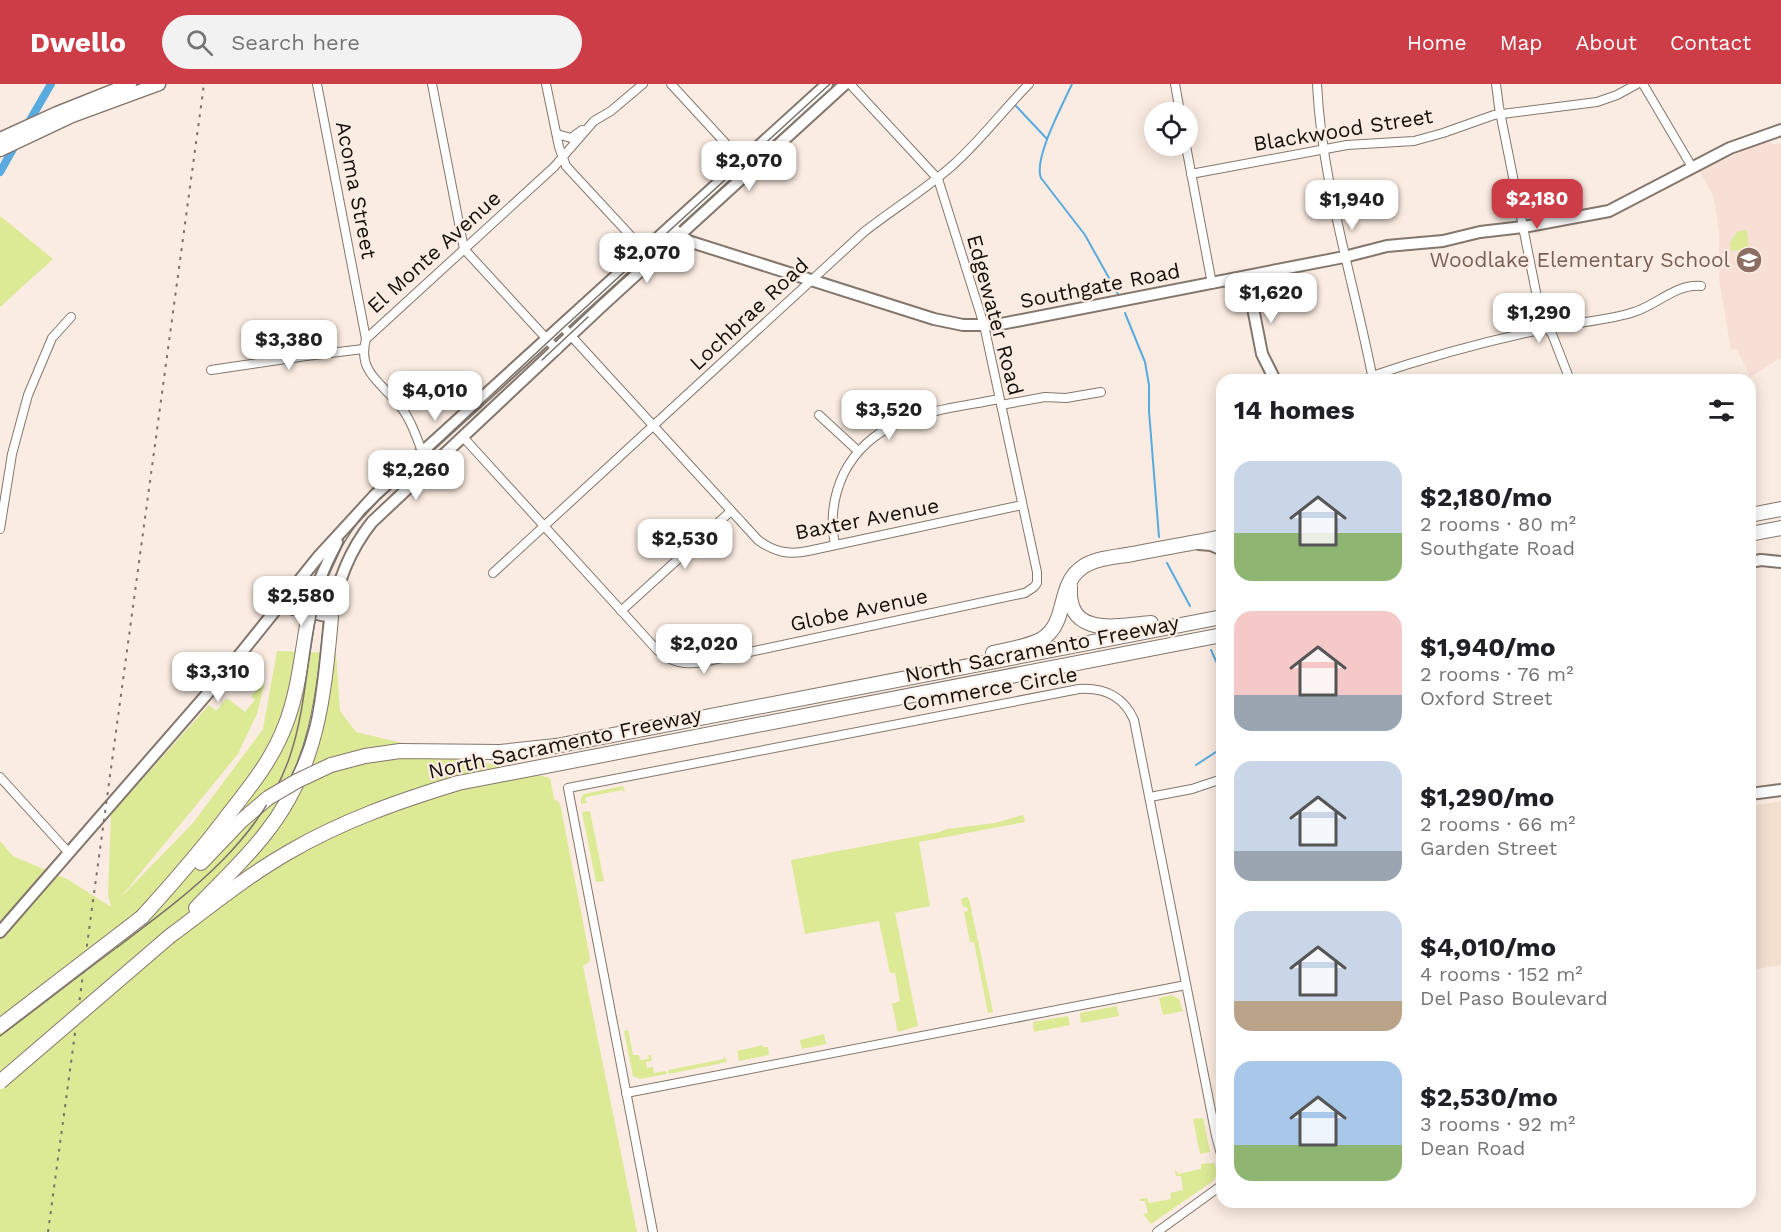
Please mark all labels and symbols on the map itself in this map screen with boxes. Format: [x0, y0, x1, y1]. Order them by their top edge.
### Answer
street label: Blackwood Street [1251, 103, 1435, 156]
street label: Acoma Street [331, 119, 382, 261]
pin: $2,070 [700, 141, 798, 192]
pin: $2,180 [1488, 179, 1586, 230]
pin: $1,940 [1303, 180, 1401, 231]
street label: El Monte Avenue [362, 185, 506, 318]
street label: Edgewater Road [962, 232, 1029, 398]
pin: $2,070 [598, 233, 696, 284]
school or university icon: Woodlake Elementary School [1734, 245, 1764, 275]
place label: Woodlake Elementary School [1430, 247, 1731, 272]
street label: Lochbrae Road [684, 252, 813, 375]
street label: Southgate Road [1018, 258, 1182, 313]
pin: $1,620 [1222, 273, 1320, 324]
pin: $1,290 [1490, 293, 1588, 344]
pin: $3,380 [240, 320, 338, 371]
pin: $4,010 [386, 371, 484, 422]
pin: $3,520 [840, 390, 938, 441]
pin: $2,260 [367, 450, 465, 501]
street label: Baxter Avenue [793, 492, 941, 545]
pin: $2,530 [636, 519, 734, 570]
pin: $2,580 [252, 576, 350, 627]
street label: Globe Avenue [788, 583, 930, 636]
street label: North Sacramento Freeway [903, 610, 1181, 687]
pin: $2,020 [655, 624, 753, 675]
pin: $3,310 [169, 652, 267, 703]
street label: Commerce Circle [901, 661, 1079, 716]
street label: North Sacramento Freeway [426, 701, 704, 784]

